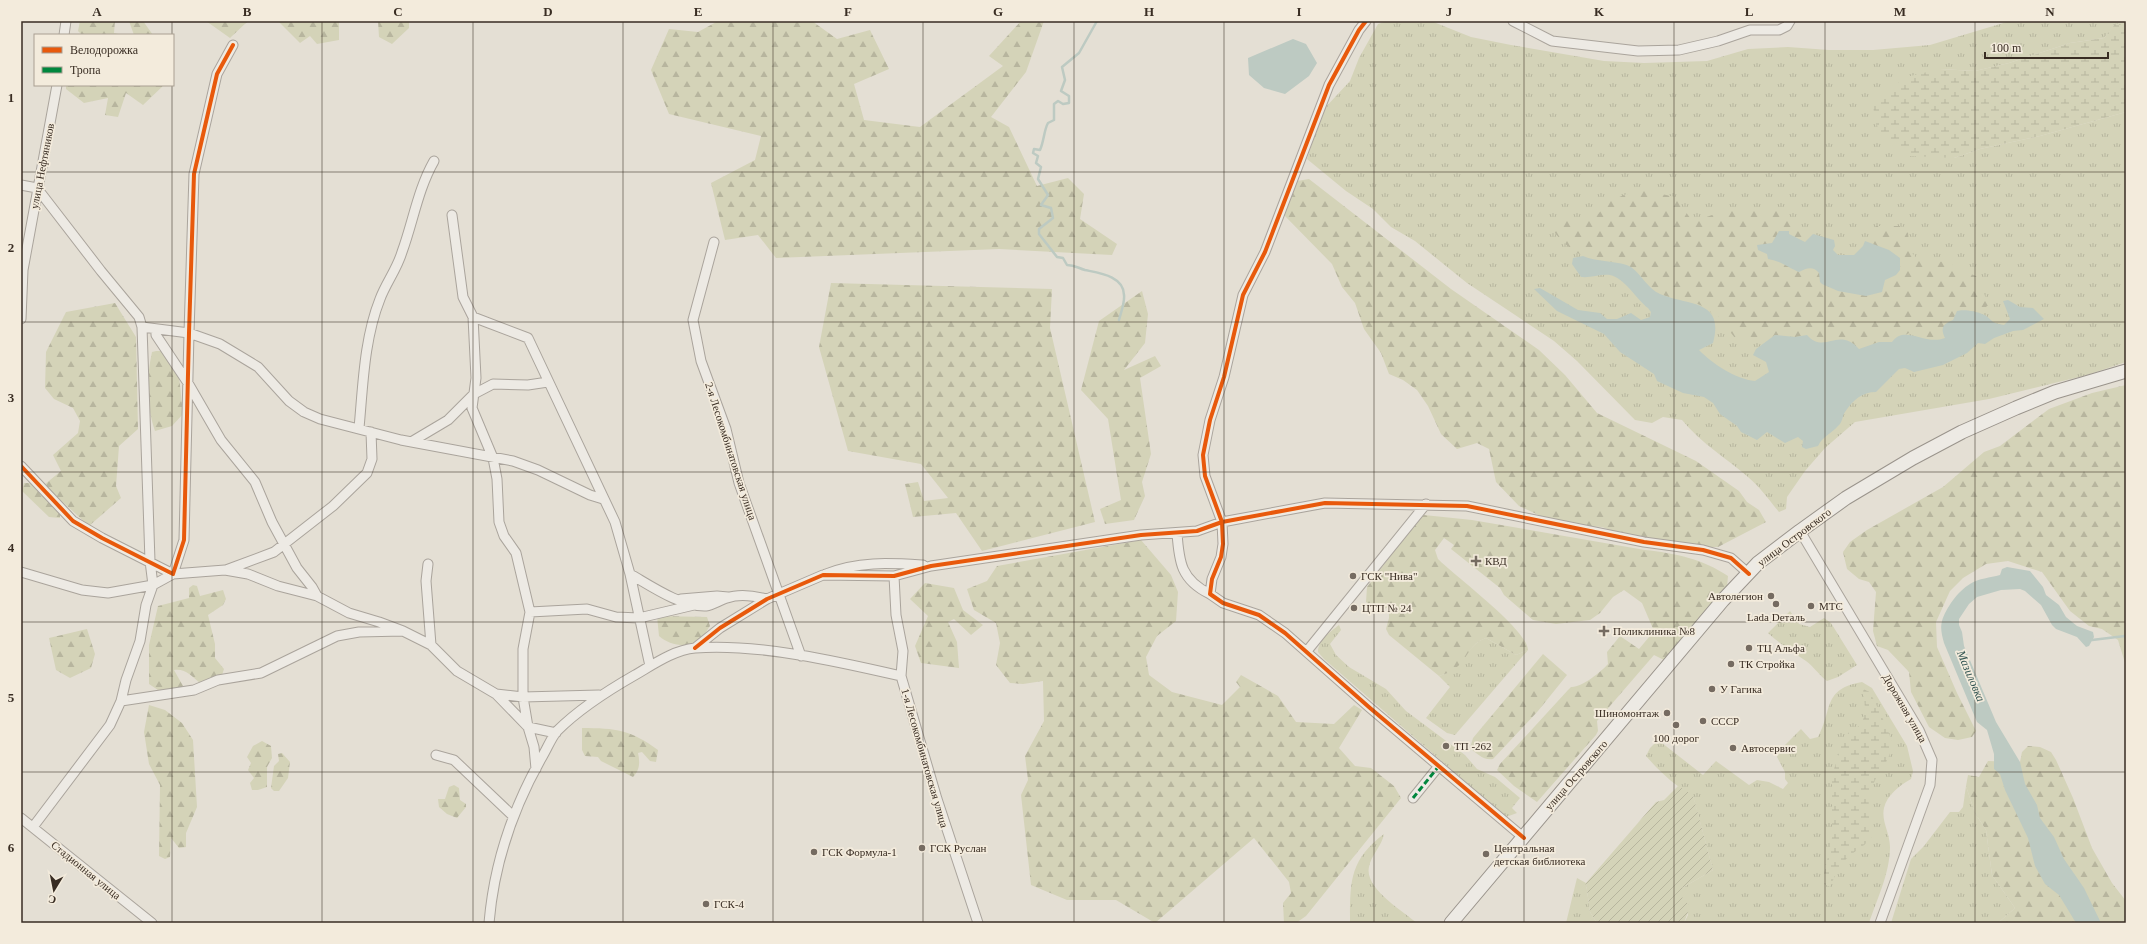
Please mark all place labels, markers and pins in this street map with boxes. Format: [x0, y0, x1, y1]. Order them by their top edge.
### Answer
marker: КВД [1470, 555, 1482, 567]
place label: КВД [1485, 555, 1507, 567]
place label: ГСК "Нива" [1361, 570, 1417, 582]
marker: ГСК "Нива" [1348, 571, 1358, 581]
place label: Автолегион [1708, 590, 1763, 602]
marker: Автолегион [1766, 591, 1776, 601]
marker: Lada Dеталь [1771, 599, 1781, 609]
place label: МТС [1819, 600, 1843, 612]
marker: МТС [1806, 601, 1816, 611]
place label: ЦТП № 24 [1362, 602, 1412, 614]
marker: ЦТП № 24 [1349, 603, 1359, 613]
place label: Lada Dеталь [1747, 611, 1805, 623]
marker: Поликлиника №8 [1598, 625, 1610, 637]
place label: Поликлиника №8 [1613, 625, 1695, 637]
place label: ТЦ Альфа [1757, 642, 1805, 654]
marker: ТЦ Альфа [1744, 643, 1754, 653]
place label: ТК Стройка [1739, 658, 1795, 670]
marker: ТК Стройка [1726, 659, 1736, 669]
place label: У Гагика [1720, 683, 1762, 695]
marker: У Гагика [1707, 684, 1717, 694]
place label: Шиномонтаж [1595, 707, 1659, 719]
marker: Шиномонтаж [1662, 708, 1672, 718]
place label: СССР [1711, 715, 1739, 727]
marker: СССР [1698, 716, 1708, 726]
marker: 100 дорог [1671, 720, 1681, 730]
place label: 100 дорог [1653, 732, 1699, 744]
place label: ТП -262 [1454, 740, 1492, 752]
marker: ТП -262 [1441, 741, 1451, 751]
place label: Автосервис [1741, 742, 1796, 754]
marker: Автосервис [1728, 743, 1738, 753]
place label: ГСК Руслан [930, 842, 987, 854]
place label: Центральная детская библиотека [1494, 842, 1586, 867]
marker: ГСК Руслан [917, 843, 927, 853]
place label: ГСК Формула-1 [822, 846, 897, 858]
marker: ГСК Формула-1 [809, 847, 819, 857]
marker: Центральная детская библиотека [1481, 849, 1491, 859]
place label: ГСК-4 [714, 898, 745, 910]
marker: ГСК-4 [701, 899, 711, 909]

